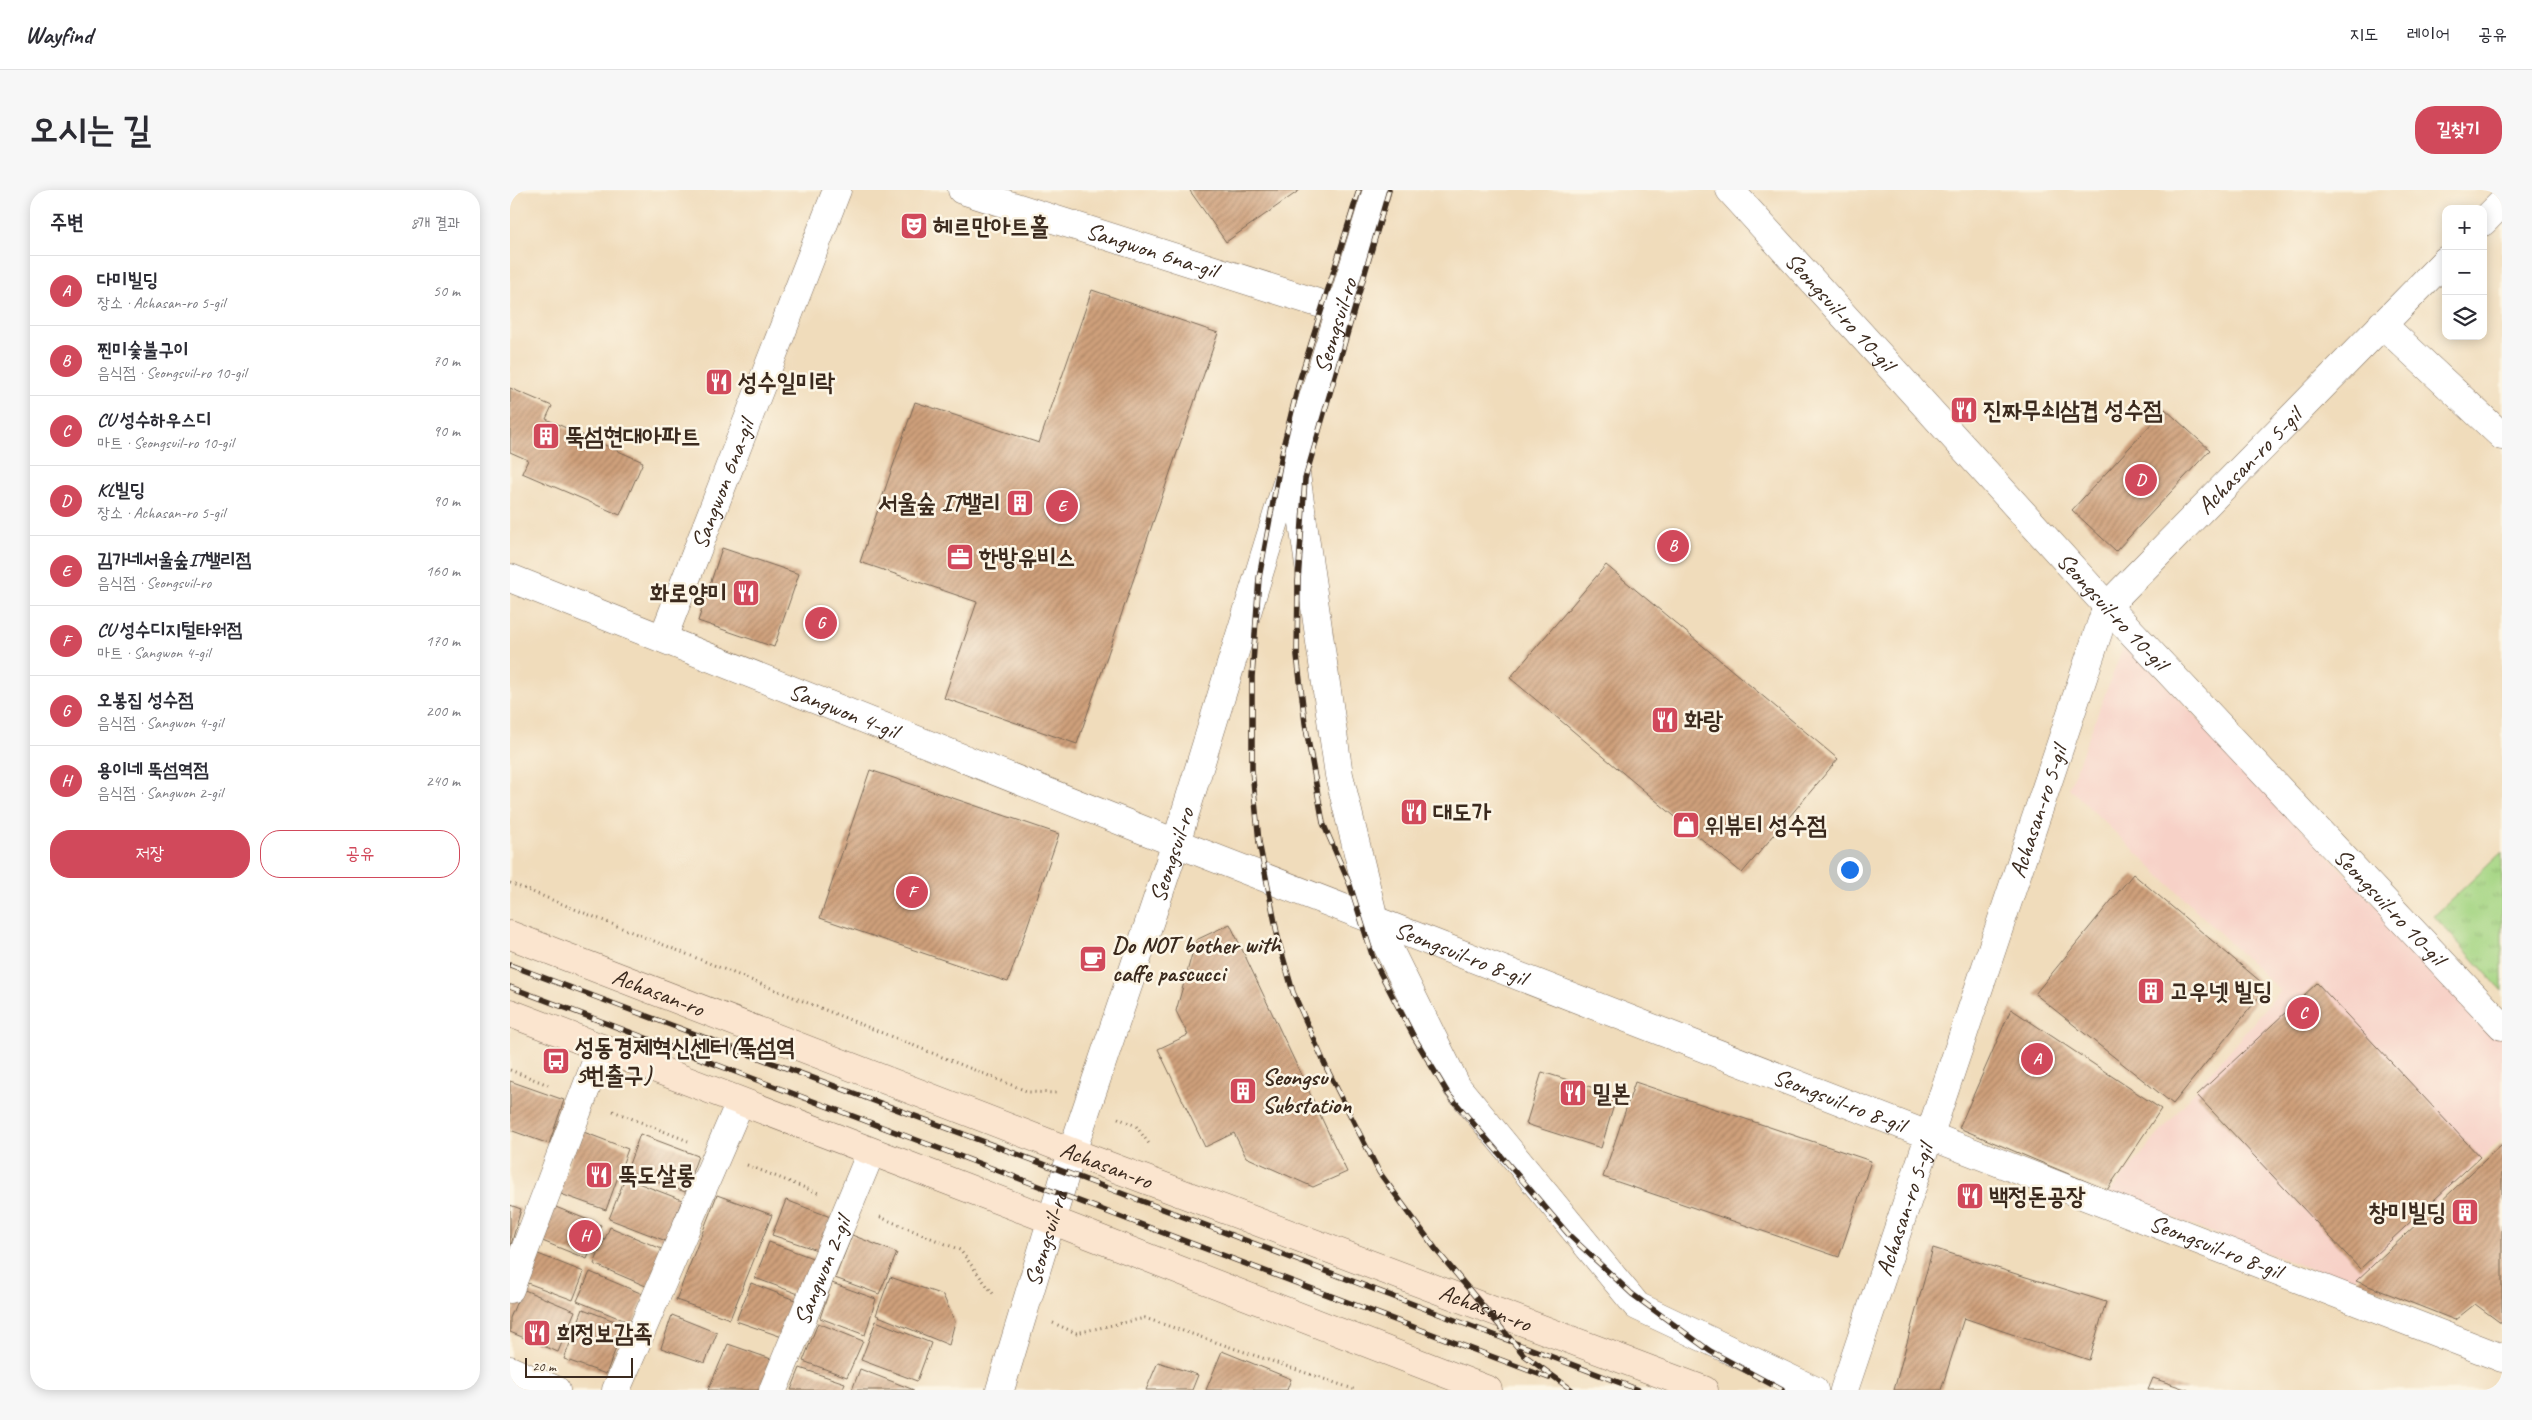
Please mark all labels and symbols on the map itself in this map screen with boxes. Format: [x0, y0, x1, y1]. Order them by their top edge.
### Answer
theatre icon: 헤르만아트홀 [899, 211, 929, 241]
place label: 헤르만아트홀 [933, 211, 1049, 241]
street label: Sangwon 6na-gil [1082, 215, 1225, 286]
street label: Seongsuil-ro 10-gil [1779, 246, 1904, 380]
street label: Seongsuil-ro [1307, 273, 1364, 377]
restaurant icon: 성수일미락 [704, 367, 734, 397]
place label: 성수일미락 [738, 367, 835, 397]
restaurant icon: 진짜무쇠삼겹 성수점 [1949, 395, 1979, 425]
place label: 진짜무쇠삼겹 성수점 [1983, 395, 2163, 425]
street label: Achasan-ro 5-gil [2190, 399, 2311, 521]
street label: Sangwon 6na-gil [684, 412, 763, 553]
building icon: 뚝섬현대아파트 [531, 421, 561, 451]
place label: 뚝섬현대아파트 [565, 421, 700, 451]
pin: D [2125, 461, 2157, 499]
pin: E [1046, 487, 1078, 525]
place label: 서울숲 IT밸리 [878, 488, 1001, 518]
building icon: 서울숲 IT밸리 [1005, 488, 1035, 518]
pin: B [1657, 527, 1689, 565]
office icon: 한방유비스 [945, 542, 975, 572]
place label: 한방유비스 [978, 542, 1076, 572]
street label: Seongsuil-ro 10-gil [2051, 546, 2177, 679]
place label: 화로양미 [650, 578, 727, 608]
restaurant icon: 화로양미 [731, 578, 761, 608]
pin: G [805, 604, 837, 642]
street label: Sangwon 4-gil [785, 676, 906, 747]
restaurant icon: 화랑 [1650, 705, 1680, 735]
place label: 화랑 [1684, 705, 1723, 735]
street label: Achasan-ro 5-gil [2002, 738, 2075, 882]
restaurant icon: 대도가 [1399, 797, 1429, 827]
place label: 대도가 [1433, 797, 1492, 827]
street label: Seongsuil-ro [1142, 803, 1201, 906]
shop icon: 위뷰티 성수점 [1671, 810, 1701, 840]
place label: 위뷰티 성수점 [1705, 810, 1827, 840]
street label: Seongsuil-ro 10-gil [2327, 842, 2455, 974]
your location [1837, 857, 1863, 883]
pin: F [896, 873, 928, 911]
street label: Seongsuil-ro 8-gil [1390, 914, 1534, 994]
place label: Do NOT bother with caffe pascucci [1112, 930, 1282, 988]
cafe icon: Do NOT bother with caffe pascucci [1078, 944, 1108, 974]
street label: Achasan-ro [608, 961, 710, 1024]
building icon: 고우넷 빌딩 [2136, 976, 2166, 1006]
place label: 고우넷 빌딩 [2170, 976, 2272, 1006]
pin: C [2287, 994, 2319, 1032]
place label: 성동경제혁신센터(뚝섬역 5번출구) [575, 1032, 795, 1090]
pin: A [2021, 1040, 2053, 1078]
bus stop icon: 성동경제혁신센터(뚝섬역 5번출구) [541, 1046, 571, 1076]
street label: Seongsuil-ro 8-gil [1769, 1061, 1913, 1141]
place label: Seongsu Substation [1262, 1062, 1352, 1120]
building icon: Seongsu Substation [1228, 1076, 1258, 1106]
restaurant icon: 밀본 [1558, 1078, 1588, 1108]
place label: 밀본 [1592, 1078, 1631, 1108]
street label: Achasan-ro [1056, 1134, 1158, 1196]
street label: Achasan-ro 5-gil [1868, 1136, 1942, 1280]
restaurant icon: 뚝도살롱 [584, 1160, 614, 1190]
place label: 뚝도살롱 [618, 1160, 695, 1190]
restaurant icon: 백정돈공장 [1955, 1181, 1985, 1211]
place label: 백정돈공장 [1989, 1181, 2086, 1211]
street label: Seongsuil-ro [1017, 1186, 1075, 1290]
place label: 창미빌딩 [2369, 1197, 2446, 1227]
building icon: 창미빌딩 [2450, 1197, 2480, 1227]
street label: Sangwon 2-gil [786, 1208, 859, 1329]
street label: Seongsuil-ro 8-gil [2145, 1208, 2290, 1287]
pin: H [569, 1217, 601, 1255]
street label: Achasan-ro [1435, 1277, 1537, 1339]
restaurant icon: 희정보감족 [522, 1318, 552, 1348]
place label: 희정보감족 [556, 1318, 653, 1348]
scale bar [525, 1355, 632, 1378]

